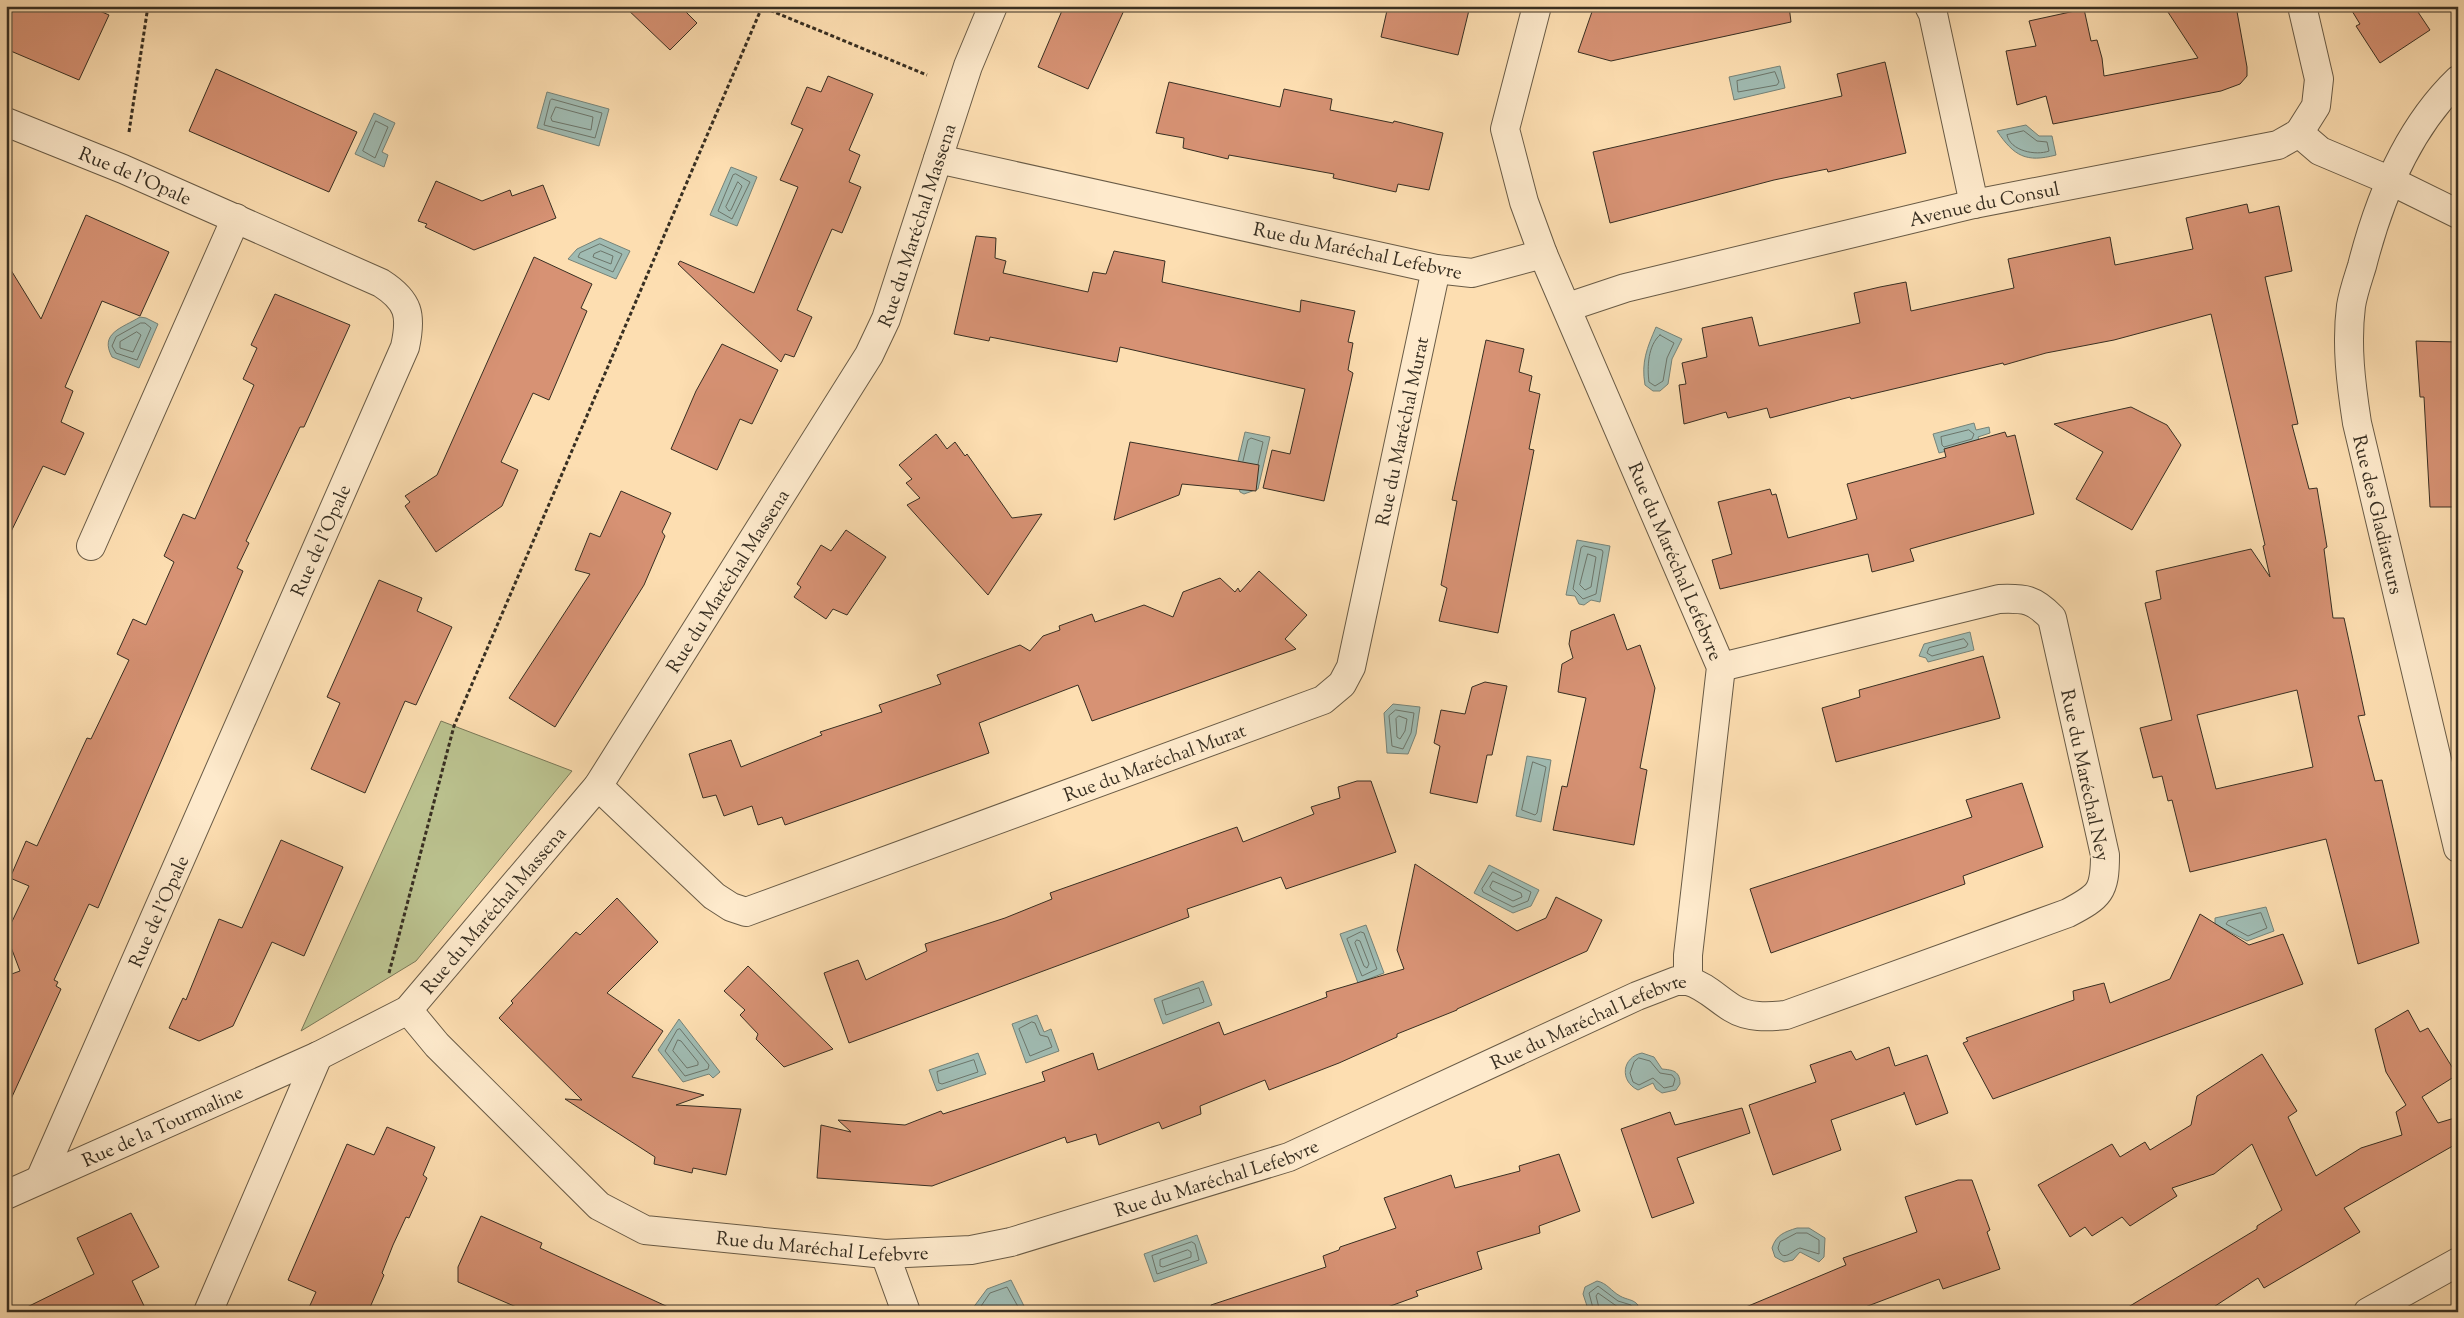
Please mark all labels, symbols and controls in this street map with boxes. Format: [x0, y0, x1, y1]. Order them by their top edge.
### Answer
street label: Rue du Maréchal Massena [873, 120, 964, 333]
street label: Rue de l'Opale [74, 142, 195, 214]
street label: Avenue du Consul [1907, 177, 2062, 235]
street label: Rue du Maréchal Lefebvre [1250, 217, 1465, 288]
street label: Rue du Maréchal Murat [1371, 334, 1437, 529]
street label: Rue des Gladiateurs [2344, 433, 2408, 597]
street label: Rue du Maréchal Lefebvre [1620, 459, 1728, 665]
street label: Rue de l'Opale [286, 481, 359, 601]
street label: Rue du Maréchal Massena [661, 485, 797, 679]
street label: Rue du Maréchal Ney [2052, 687, 2115, 864]
street label: Rue du Maréchal Murat [1060, 718, 1251, 810]
street label: Rue du Maréchal Massena [416, 822, 574, 1001]
street label: Rue de l'Opale [124, 852, 197, 972]
street label: Rue du Maréchal Lefebvre [1487, 970, 1687, 1078]
street label: Rue de la Tourmaline [78, 1080, 248, 1175]
street label: Rue du Maréchal Lefebvre [1112, 1134, 1324, 1226]
street label: Rue du Maréchal Lefebvre [715, 1226, 930, 1270]

